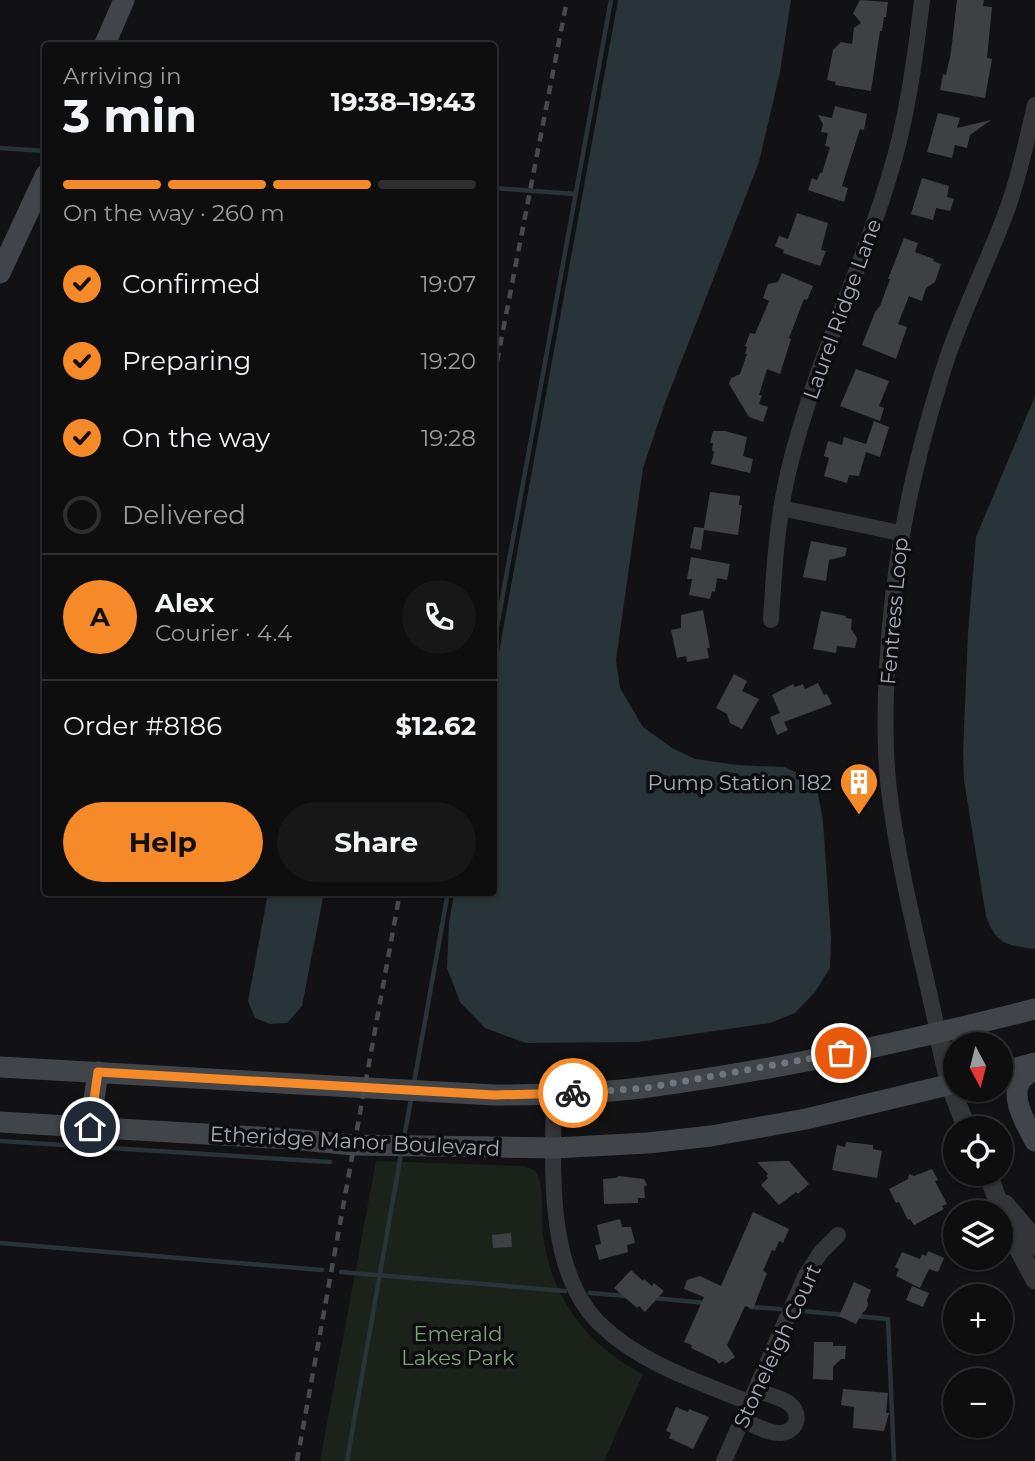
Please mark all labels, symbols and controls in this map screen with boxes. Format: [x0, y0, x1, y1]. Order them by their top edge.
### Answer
text: Arriving in [63, 62, 182, 90]
text: 19:38–19:43 [331, 86, 476, 118]
text: 3 min [63, 87, 197, 144]
text: On the way · 260 m [63, 199, 285, 227]
street label: Laurel Ridge Lane [798, 215, 886, 403]
icon: check [63, 265, 101, 303]
text: Confirmed [122, 268, 261, 300]
text: 19:07 [420, 270, 476, 298]
icon: check [63, 342, 101, 380]
text: Preparing [122, 345, 251, 377]
text: 19:20 [421, 347, 476, 375]
icon: check [63, 419, 101, 457]
text: On the way [122, 422, 270, 454]
text: 19:28 [421, 424, 476, 452]
text: Delivered [122, 499, 246, 531]
street label: Fentress Loop [875, 536, 913, 686]
button: phone [402, 580, 476, 654]
text: Alex [155, 587, 214, 619]
text: A [90, 601, 110, 633]
text: Courier · 4.4 [155, 619, 292, 647]
text: Order #8186 [63, 710, 222, 742]
text: $12.62 [396, 710, 476, 742]
building icon: Pump Station 182 [838, 761, 880, 816]
place label: Pump Station 182 [647, 770, 832, 795]
button: Help [63, 802, 263, 882]
button: Share [277, 802, 476, 882]
pin [811, 1023, 871, 1083]
north arrow [943, 1032, 1013, 1102]
map controls [943, 1032, 1013, 1438]
icon: bag [822, 1034, 860, 1072]
courier [538, 1058, 608, 1128]
icon: bike [554, 1074, 592, 1112]
pin [60, 1097, 120, 1157]
icon: home [71, 1108, 109, 1146]
button: locate [943, 1116, 1013, 1186]
street label: Etheridge Manor Boulevard [209, 1121, 501, 1161]
button: layers [943, 1200, 1013, 1270]
street label: Stoneleigh Court [728, 1260, 826, 1432]
button: + [943, 1284, 1013, 1354]
park label: Emerald Lakes Park [401, 1321, 515, 1370]
button: − [943, 1368, 1013, 1438]

